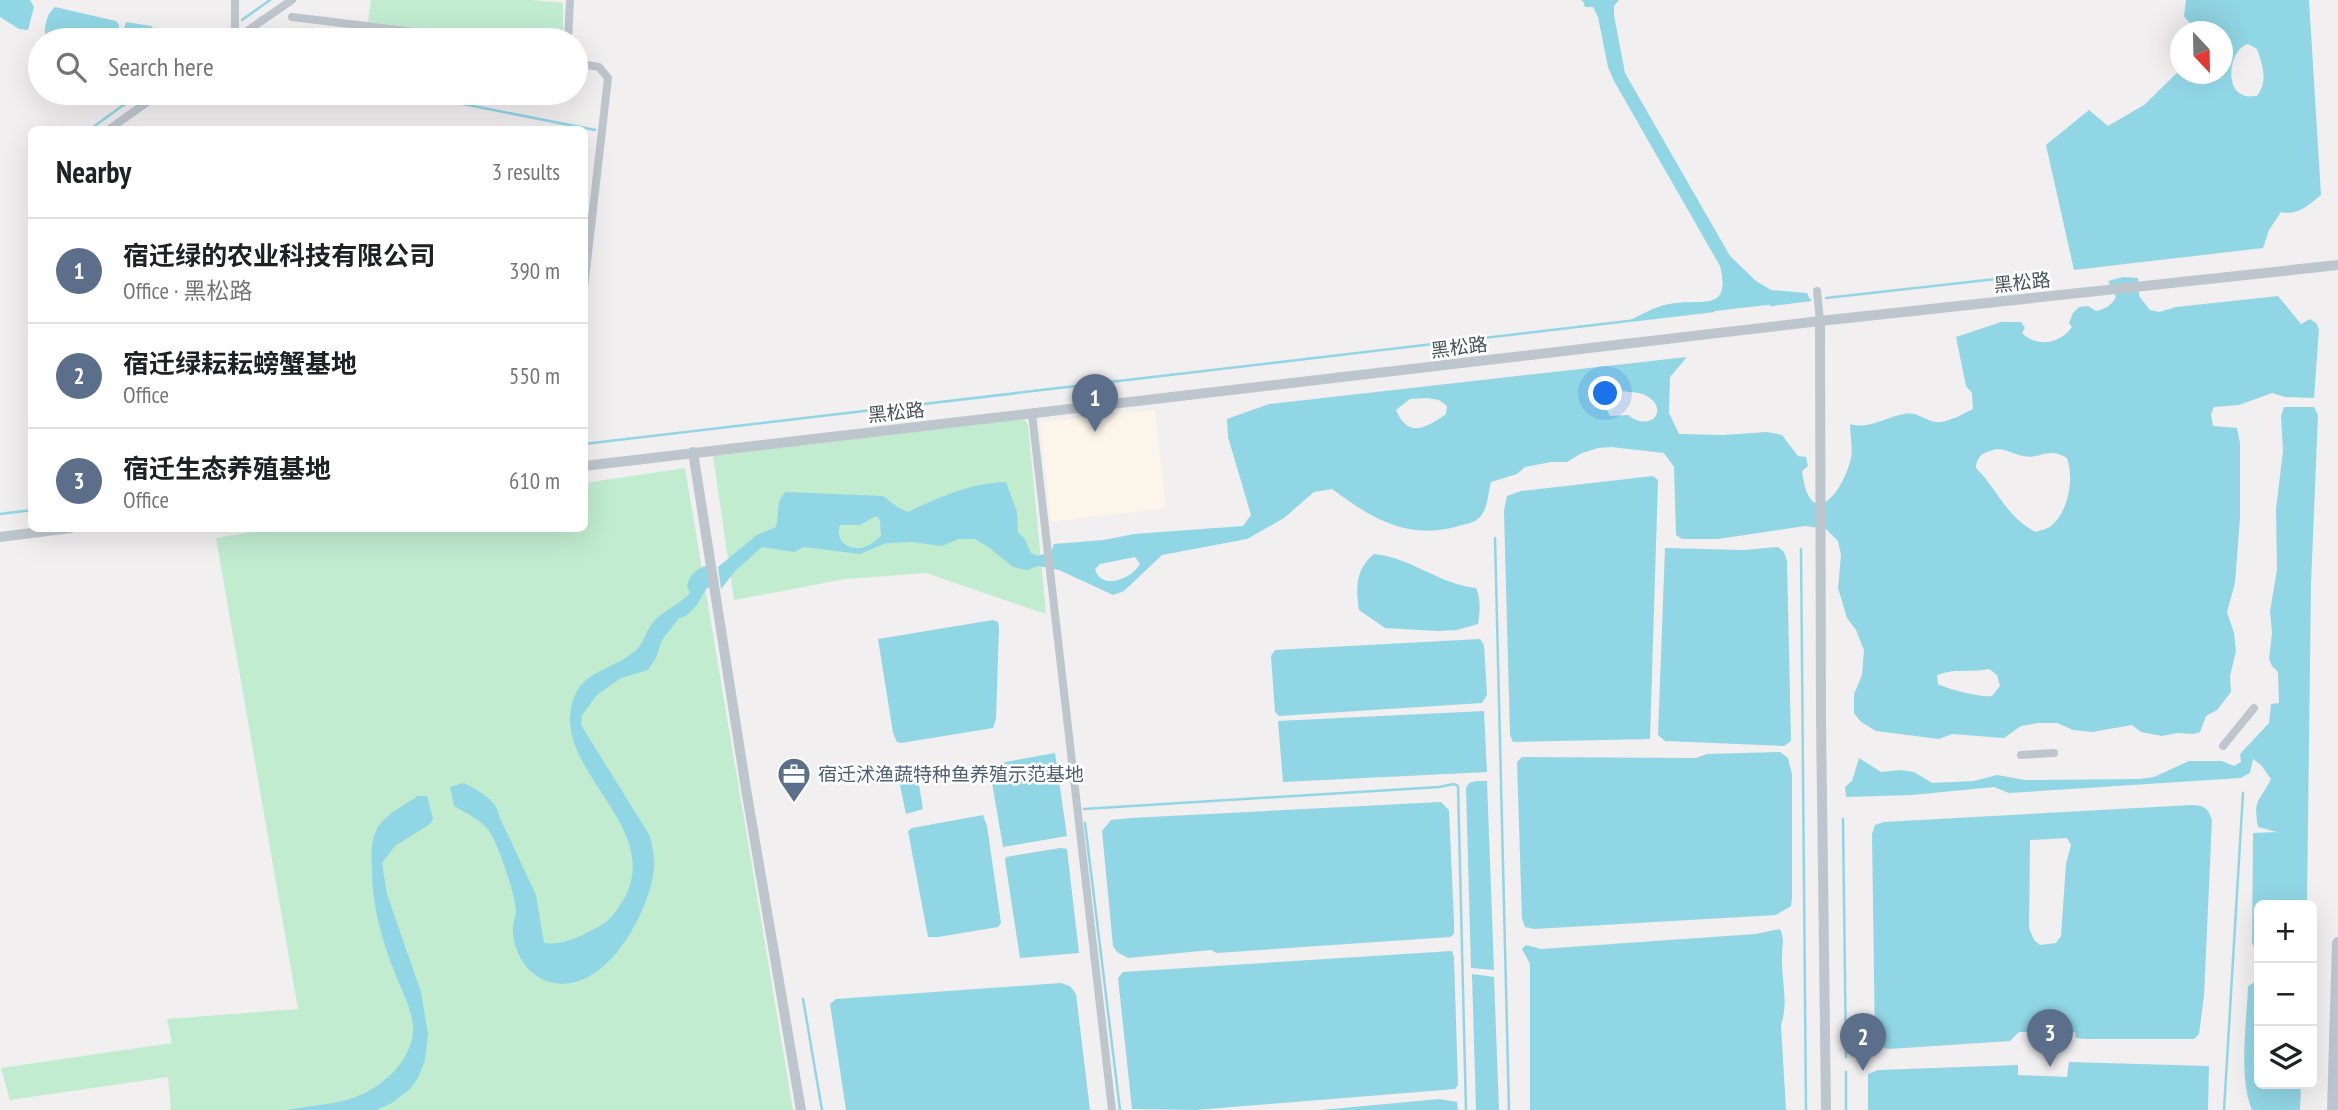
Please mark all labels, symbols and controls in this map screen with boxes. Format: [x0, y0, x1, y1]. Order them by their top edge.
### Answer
north arrow [2170, 21, 2233, 84]
search box [28, 28, 588, 105]
icon: search [52, 48, 90, 86]
text: Search here [108, 50, 214, 83]
text: Nearby [56, 152, 131, 191]
text: 3 results [492, 157, 560, 186]
text: 宿迁绿的农业科技有限公司 [123, 239, 435, 272]
text: 1 [74, 256, 85, 285]
text: 390 m [509, 256, 560, 285]
street label: 黑松路 [1992, 267, 2052, 297]
text: Office · 黑松路 [123, 276, 253, 305]
street label: 黑松路 [1429, 332, 1489, 362]
text: 宿迁绿耘耘螃蟹基地 [123, 347, 357, 380]
text: 2 [74, 361, 85, 390]
text: 550 m [509, 361, 560, 390]
pin: 1 [1072, 374, 1118, 432]
your location [1588, 376, 1622, 410]
text: Office [123, 380, 169, 409]
street label: 黑松路 [866, 397, 926, 427]
text: 宿迁生态养殖基地 [123, 452, 331, 485]
text: 3 [74, 466, 85, 495]
text: 610 m [509, 466, 560, 495]
text: Office [123, 485, 169, 514]
office icon: 宿迁沭渔蔬特种鱼养殖示范基地 [775, 755, 813, 804]
place label: 宿迁沭渔蔬特种鱼养殖示范基地 [818, 762, 1084, 786]
map controls [2254, 900, 2317, 1089]
button: + [2254, 900, 2317, 963]
button: − [2254, 963, 2317, 1026]
pin: 3 [2027, 1009, 2073, 1067]
pin: 2 [1840, 1013, 1886, 1071]
button: layers [2254, 1026, 2317, 1089]

